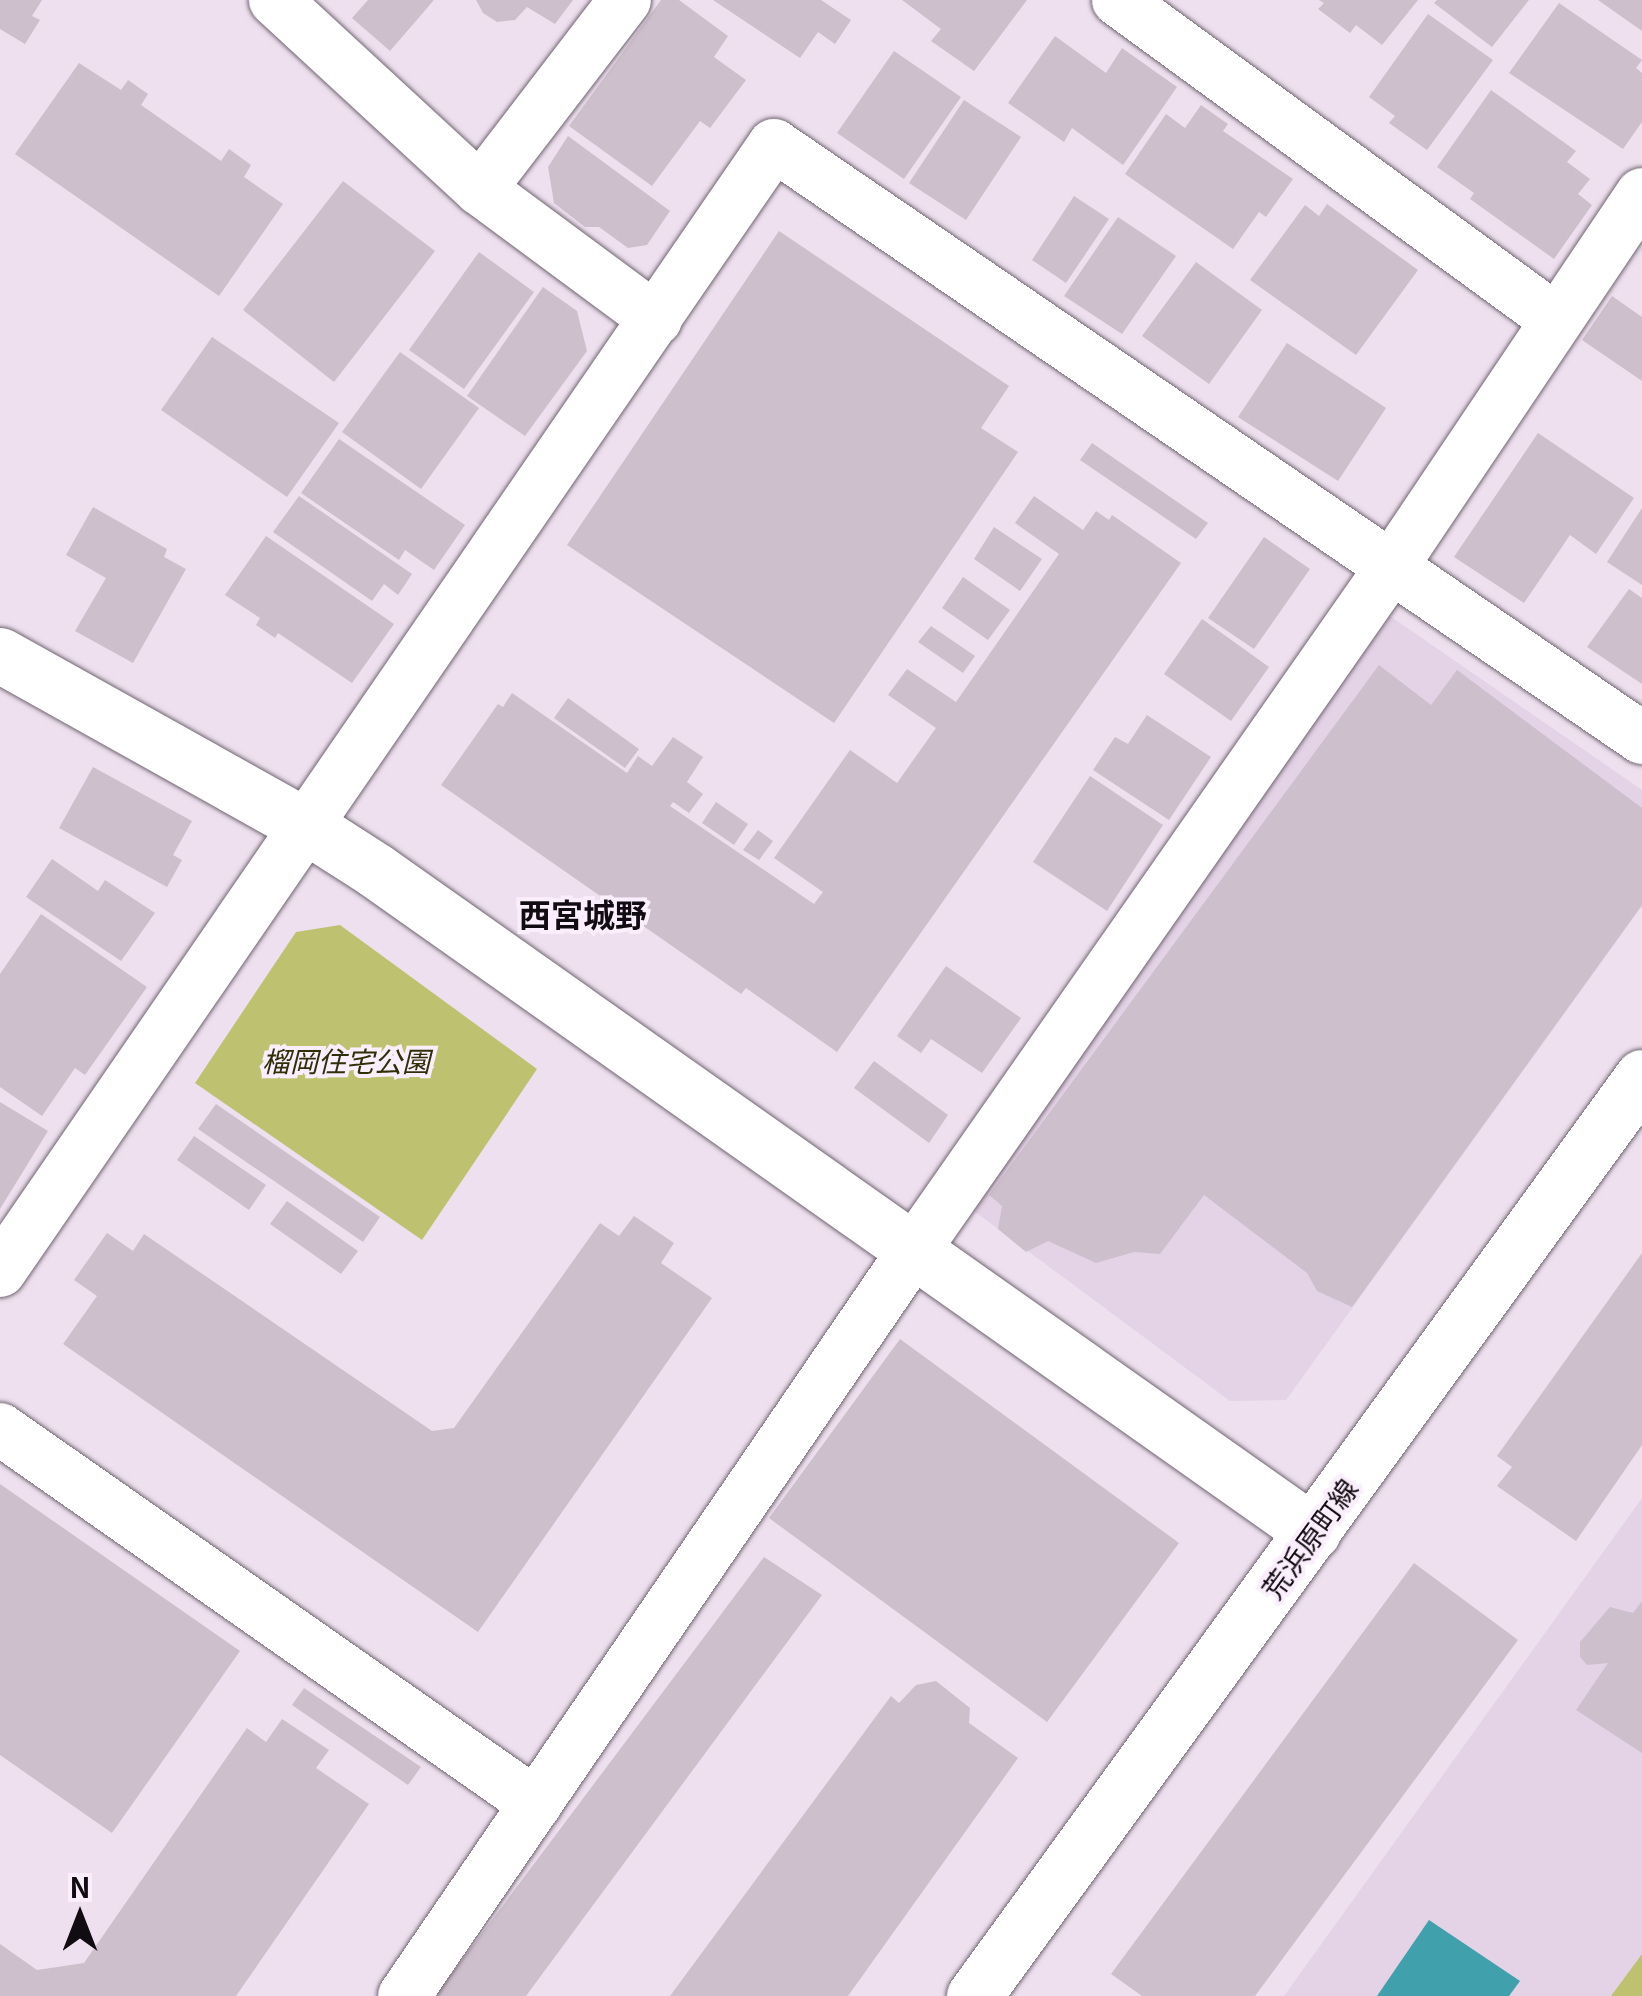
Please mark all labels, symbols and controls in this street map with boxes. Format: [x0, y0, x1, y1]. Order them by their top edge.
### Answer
district label: 西宮城野 [519, 894, 647, 932]
park label: 榴岡住宅公園 [262, 1043, 430, 1077]
street label: 荒浜原町線 [1254, 1471, 1364, 1605]
north arrow [30, 1866, 130, 1966]
text: N [70, 1866, 90, 1906]

